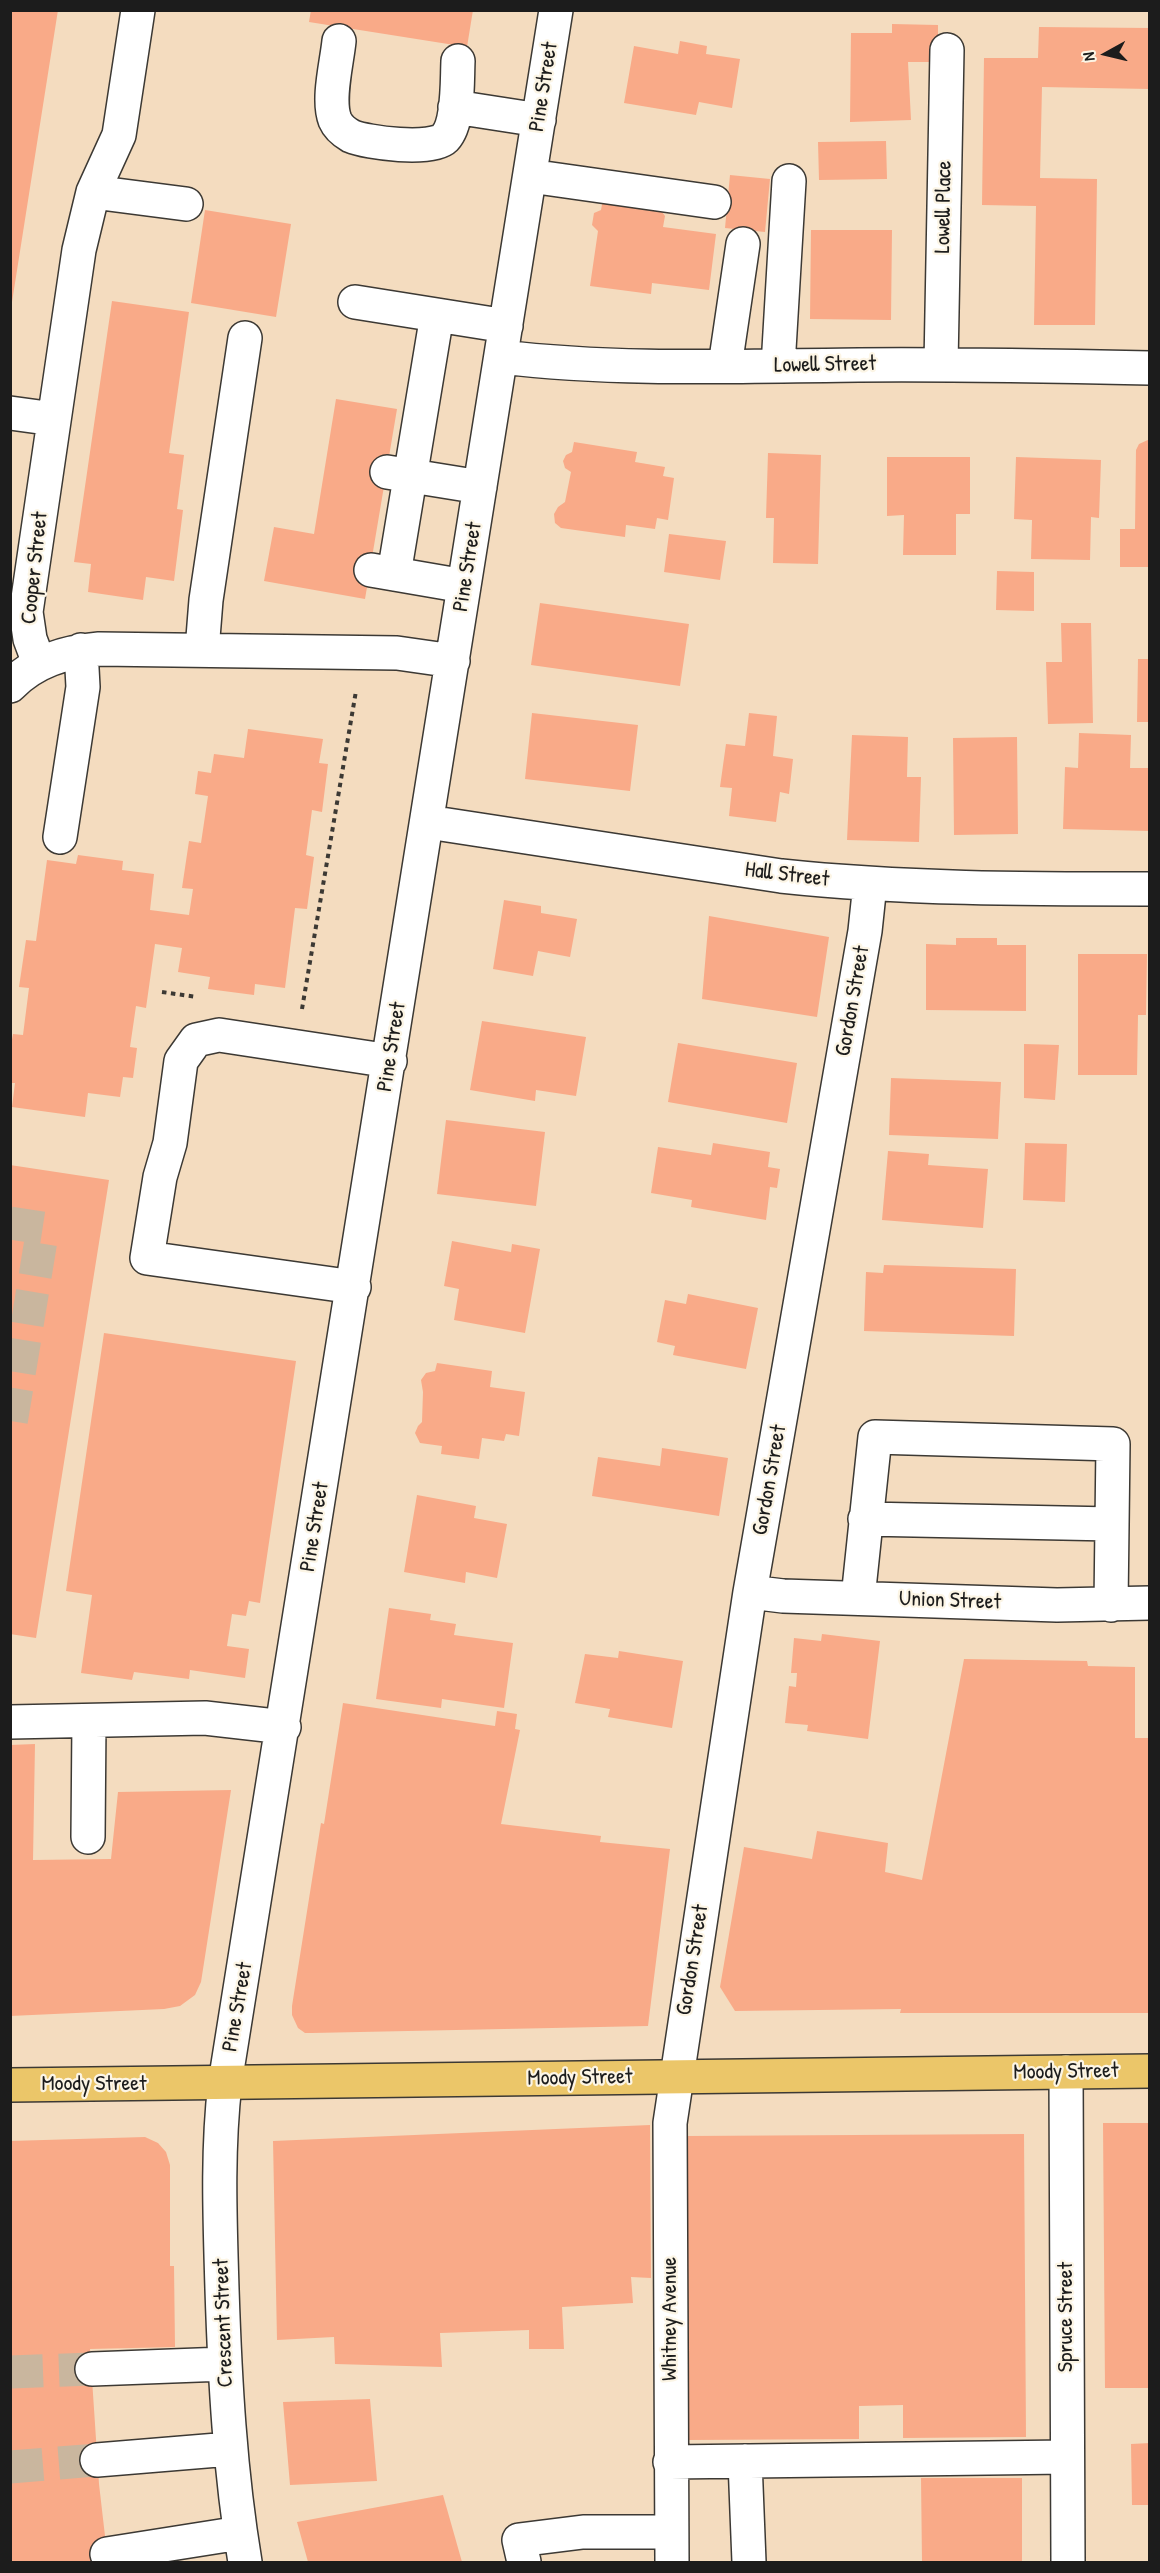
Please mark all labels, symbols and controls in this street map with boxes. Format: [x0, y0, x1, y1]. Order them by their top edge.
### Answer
north arrow [1076, 24, 1136, 84]
street label: Pine Street [524, 40, 564, 134]
text: N [1077, 51, 1100, 62]
street label: Lowell Place [930, 160, 958, 254]
street label: Lowell Street [774, 351, 876, 379]
street label: Cooper Street [16, 511, 54, 625]
street label: Pine Street [448, 520, 488, 614]
street label: Hall Street [743, 857, 831, 893]
street label: Gordon Street [830, 944, 876, 1058]
street label: Pine Street [372, 1000, 412, 1094]
street label: Gordon Street [747, 1423, 793, 1537]
street label: Pine Street [295, 1480, 335, 1574]
street label: Union Street [899, 1586, 1001, 1616]
street label: Gordon Street [671, 1903, 715, 2017]
street label: Pine Street [217, 1960, 259, 2054]
street label: Moody Street [1013, 2058, 1119, 2086]
street label: Moody Street [527, 2064, 633, 2092]
street label: Moody Street [42, 2071, 146, 2097]
street label: Whitney Avenue [657, 2257, 683, 2381]
street label: Crescent Street [209, 2258, 239, 2388]
street label: Spruce Street [1053, 2262, 1079, 2372]

